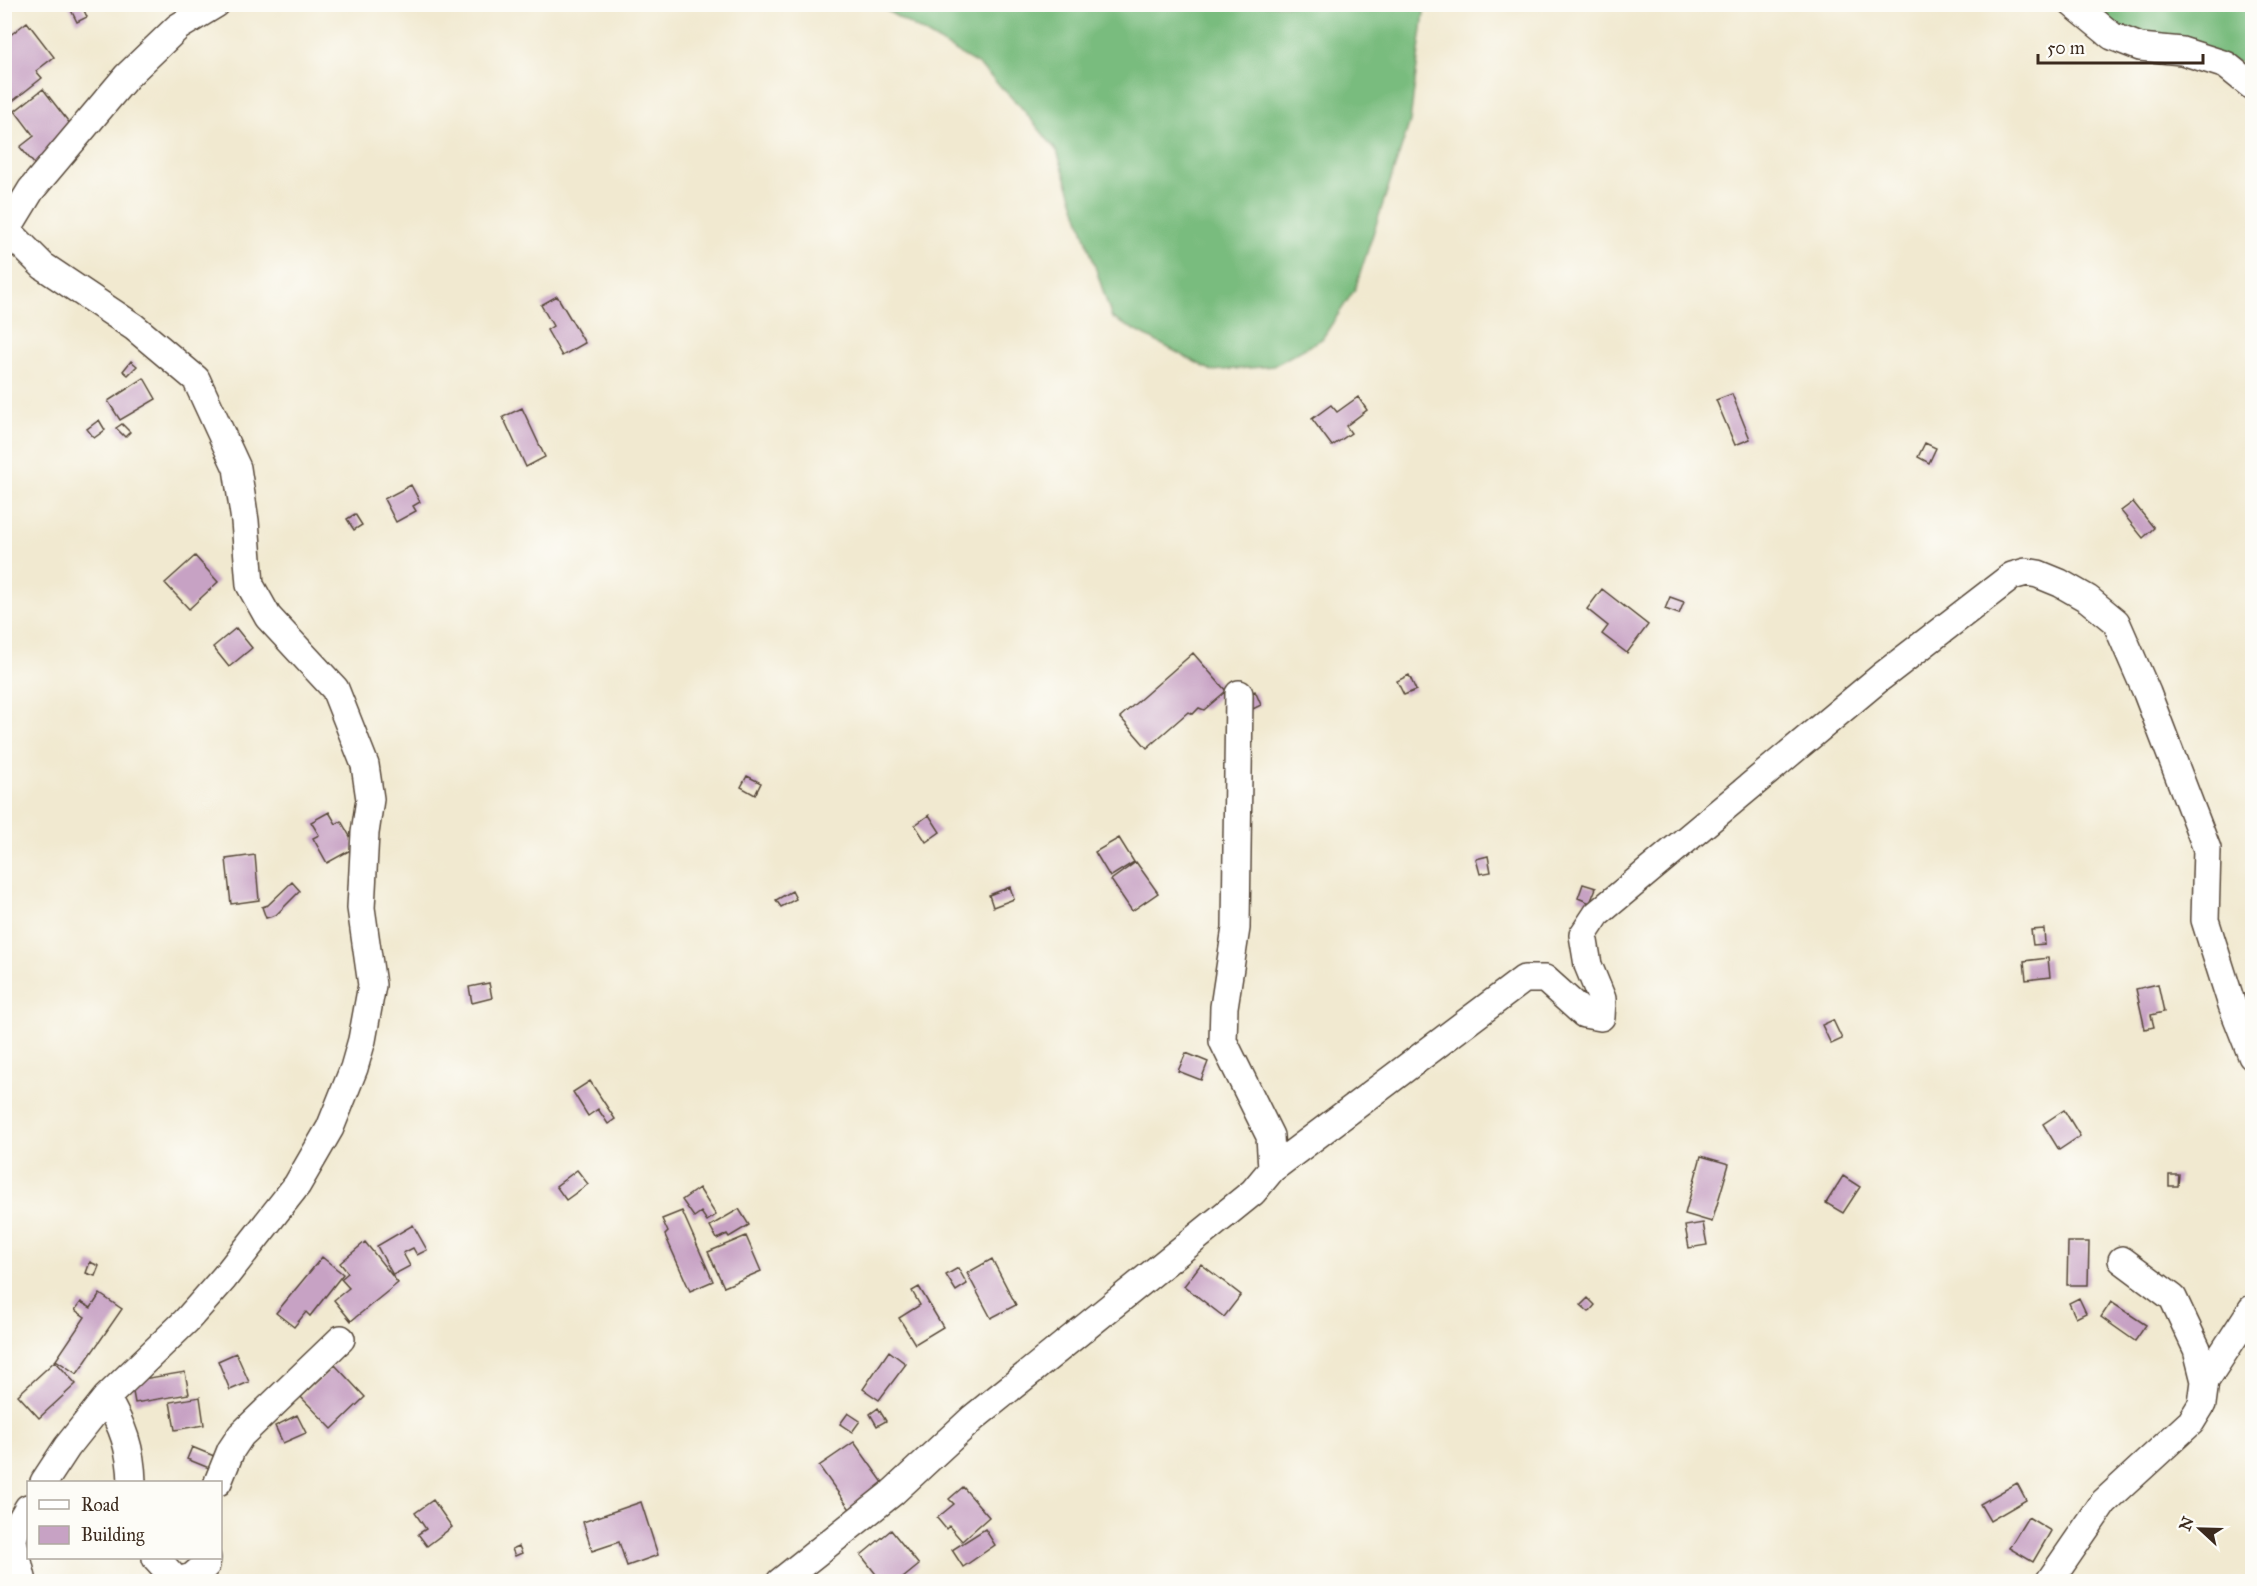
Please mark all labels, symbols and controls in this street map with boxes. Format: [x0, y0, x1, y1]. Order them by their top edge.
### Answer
scale bar [2038, 27, 2203, 65]
text: 50 m [2047, 37, 2085, 59]
legend [27, 1481, 222, 1559]
text: Road [81, 1494, 119, 1516]
north arrow [2170, 1499, 2230, 1559]
text: N [2175, 1513, 2198, 1533]
text: Building [81, 1524, 145, 1547]

